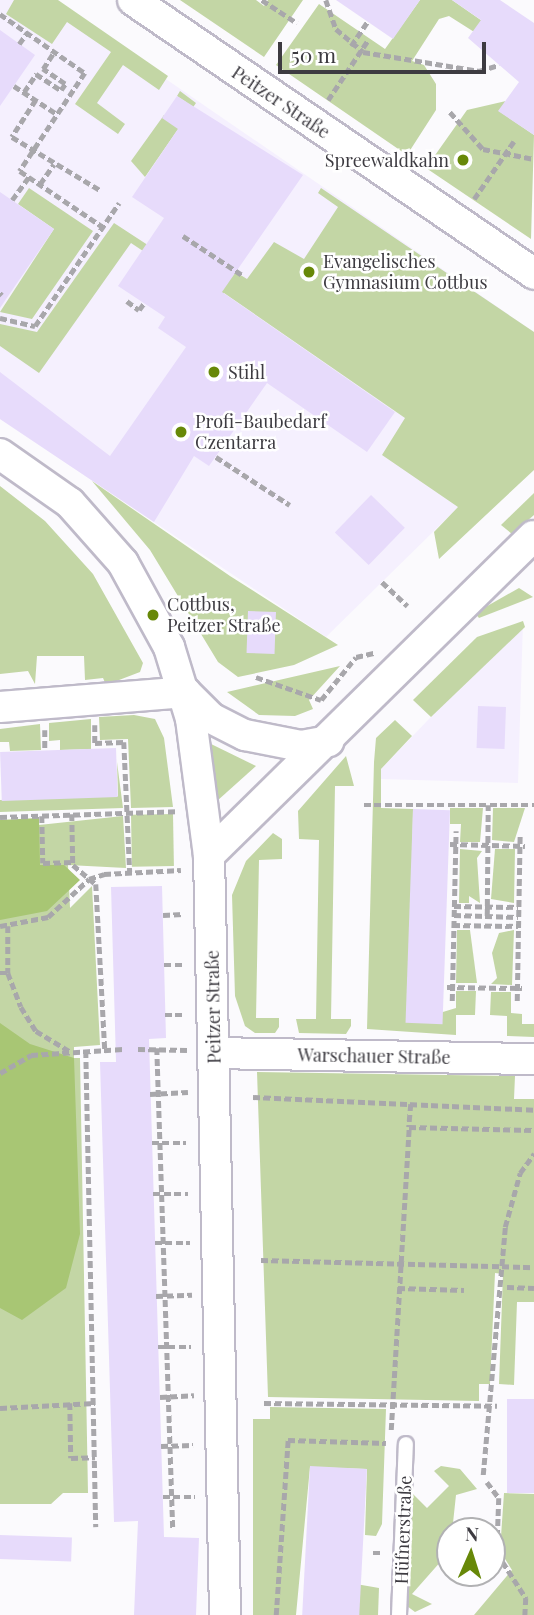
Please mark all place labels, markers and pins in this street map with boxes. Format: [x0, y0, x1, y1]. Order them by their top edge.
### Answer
place label: Spreewaldkahn [325, 149, 449, 171]
marker: Spreewaldkahn [455, 152, 471, 168]
place label: Evangelisches Gymnasium Cottbus [323, 251, 487, 294]
marker: Evangelisches Gymnasium Cottbus [301, 264, 317, 280]
place label: Stihl [228, 361, 265, 383]
marker: Stihl [206, 364, 222, 380]
place label: Profi-Baubedarf Czentarra [195, 411, 326, 453]
marker: Profi-Baubedarf Czentarra [173, 424, 189, 440]
place label: Cottbus, Peitzer Straße [167, 594, 281, 636]
marker: Cottbus, Peitzer Straße [145, 607, 161, 623]

